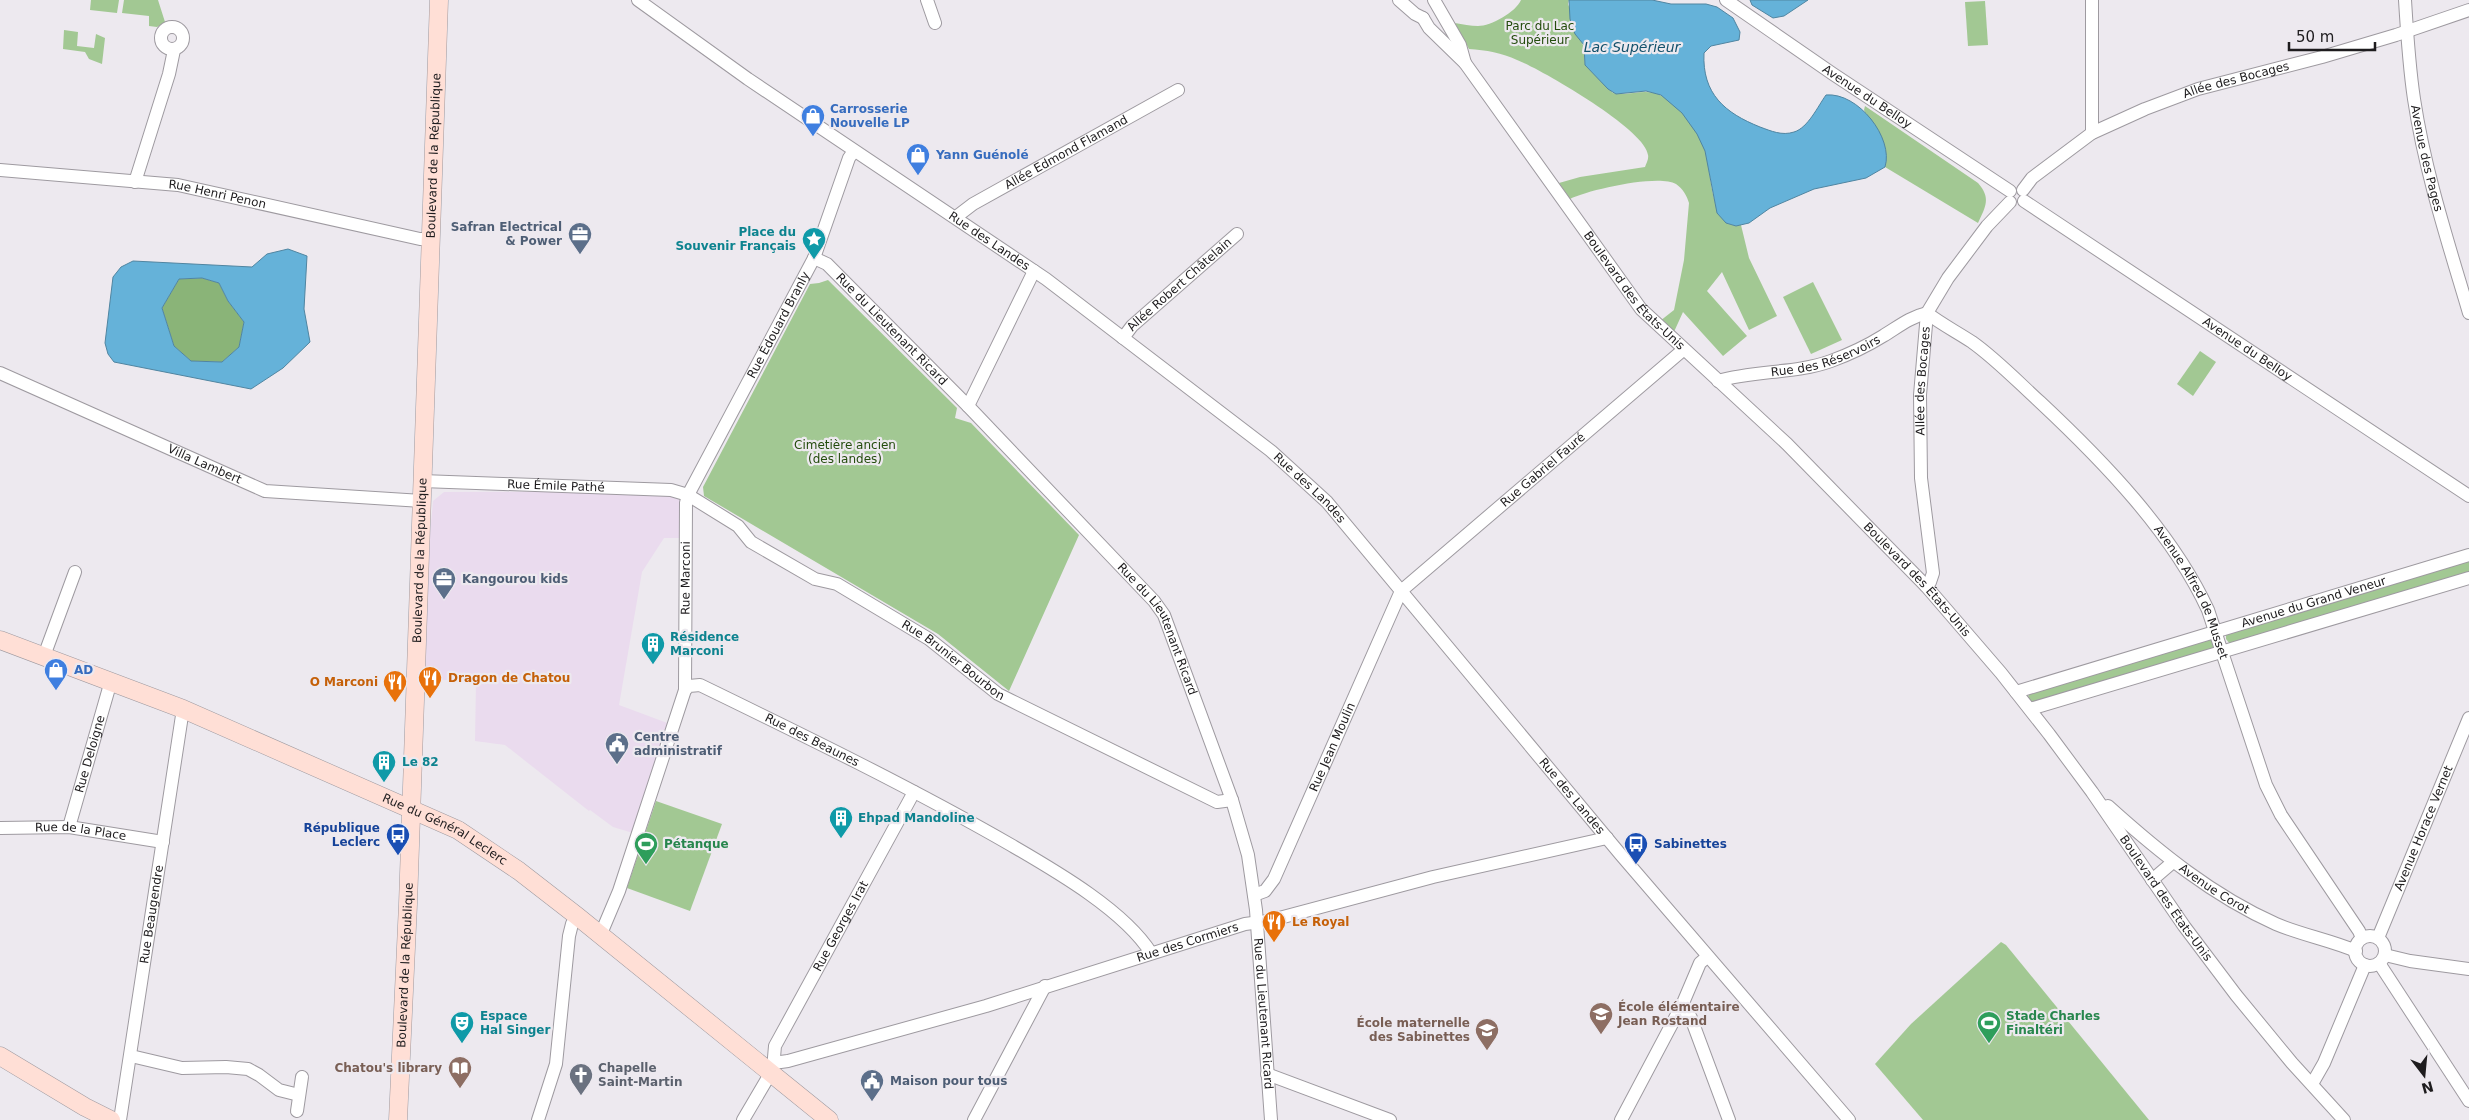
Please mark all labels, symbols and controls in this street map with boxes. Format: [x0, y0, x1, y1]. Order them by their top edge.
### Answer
park label: Parc du Lac Supérieur [1506, 19, 1574, 47]
scale bar [2289, 20, 2375, 52]
text: 50 m [2296, 28, 2334, 46]
water label: Lac Supérieur [1584, 39, 1682, 55]
street label: Allée des Bocages [2181, 59, 2291, 101]
street label: Avenue du Belloy [1820, 62, 1914, 131]
street label: Boulevard de la République [424, 73, 443, 239]
place label: Carrosserie Nouvelle LP [830, 102, 910, 130]
shop icon: Carrosserie Nouvelle LP [800, 103, 826, 137]
street label: Avenue des Pages [2408, 104, 2446, 213]
street label: Allée Edmond Flamand [1002, 112, 1130, 192]
shop icon: Yann Guénolé [905, 142, 931, 176]
place label: Yann Guénolé [935, 148, 1029, 162]
street label: Rue Henri Penon [168, 177, 268, 211]
street label: Rue des Landes [946, 209, 1032, 273]
place label: Safran Electrical & Power [451, 220, 562, 248]
office icon: Safran Electrical & Power [567, 221, 593, 255]
place label: Place du Souvenir Français [675, 225, 796, 253]
place icon: Place du Souvenir Français [801, 226, 827, 260]
street label: Boulevard des États-Unis [1581, 229, 1688, 353]
street label: Allée Robert Châtelain [1124, 235, 1235, 334]
street label: Rue Édouard Branly [744, 269, 813, 381]
street label: Rue du Lieutenant Ricard [833, 270, 950, 388]
street label: Avenue du Belloy [2200, 314, 2295, 384]
street label: Allée des Bocages [1913, 326, 1933, 436]
street label: Rue des Réservoirs [1770, 332, 1883, 379]
street label: Rue Gabriel Fauré [1498, 430, 1588, 510]
park label: Cimetière ancien (des landes) [794, 438, 896, 466]
street label: Villa Lambert [165, 442, 244, 487]
street label: Rue des Landes [1271, 450, 1348, 526]
street label: Rue Émile Pathé [507, 477, 605, 495]
street label: Boulevard de la République [410, 478, 430, 643]
street label: Boulevard des États-Unis [1861, 519, 1973, 639]
street label: Avenue Alfred de Musset [2151, 523, 2231, 661]
street label: Rue Marconi [678, 541, 693, 615]
street label: Rue du Lieutenant Ricard [1114, 560, 1200, 697]
office icon: Kangourou kids [431, 566, 457, 600]
place label: Kangourou kids [462, 572, 568, 586]
street label: Avenue du Grand Veneur [2240, 573, 2388, 630]
street label: Rue Brunier Bourbon [899, 617, 1007, 703]
place label: Résidence Marconi [670, 630, 739, 658]
building icon: Résidence Marconi [640, 631, 666, 665]
shop icon: AD [43, 657, 69, 691]
place label: AD [74, 663, 93, 677]
restaurant icon: Dragon de Chatou [417, 665, 443, 699]
restaurant icon: O Marconi [382, 669, 408, 703]
place label: Dragon de Chatou [448, 671, 570, 685]
place label: O Marconi [310, 675, 378, 689]
street label: Rue Jean Moulin [1306, 700, 1358, 794]
street label: Rue des Beaunes [763, 711, 862, 769]
street label: Rue Deloigne [72, 714, 108, 794]
place label: Centre administratif [634, 730, 723, 758]
public building icon: Centre administratif [604, 731, 630, 765]
building icon: Le 82 [371, 749, 397, 783]
place label: Le 82 [402, 755, 439, 769]
street label: Rue des Landes [1536, 755, 1608, 837]
street label: Avenue Horace Vernet [2391, 763, 2456, 893]
street label: Rue du Général Leclerc [380, 791, 510, 868]
building icon: Ehpad Mandoline [828, 805, 854, 839]
place label: Ehpad Mandoline [858, 811, 975, 825]
street label: Rue de la Place [35, 820, 127, 843]
place label: République Leclerc [303, 821, 380, 849]
bus stop icon: République Leclerc [385, 822, 411, 856]
sports icon: Pétanque [633, 831, 659, 865]
bus stop icon: Sabinettes [1623, 831, 1649, 865]
street label: Boulevard des États-Unis [2117, 833, 2215, 964]
place label: Pétanque [664, 837, 729, 851]
place label: Sabinettes [1654, 837, 1727, 851]
street label: Avenue Corot [2176, 861, 2252, 917]
street label: Rue Beaugendre [137, 864, 166, 965]
street label: Rue Georges Irat [810, 878, 871, 974]
street label: Boulevard de la République [394, 882, 416, 1048]
restaurant icon: Le Royal [1261, 909, 1287, 943]
place label: Le Royal [1292, 915, 1349, 929]
street label: Rue des Cormiers [1135, 920, 1240, 965]
street label: Rue du Lieutenant Ricard [1251, 937, 1276, 1090]
place label: École élémentaire Jean Rostand [1617, 999, 1740, 1028]
school or university icon: École élémentaire Jean Rostand [1588, 1001, 1614, 1035]
place label: Espace Hal Singer [480, 1009, 550, 1037]
place label: Stade Charles Finaltéri [2006, 1009, 2100, 1037]
theatre icon: Espace Hal Singer [449, 1010, 475, 1044]
sports icon: Stade Charles Finaltéri [1976, 1010, 2002, 1044]
place label: École maternelle des Sabinettes [1357, 1015, 1470, 1044]
school or university icon: École maternelle des Sabinettes [1474, 1017, 1500, 1051]
north arrow [2399, 1050, 2449, 1100]
library icon: Chatou's library [447, 1055, 473, 1089]
place label: Chatou's library [334, 1061, 442, 1075]
place label: Chapelle Saint-Martin [598, 1061, 682, 1089]
church icon: Chapelle Saint-Martin [568, 1062, 594, 1096]
public building icon: Maison pour tous [859, 1068, 885, 1102]
place label: Maison pour tous [890, 1074, 1007, 1088]
text: N [2420, 1078, 2435, 1097]

